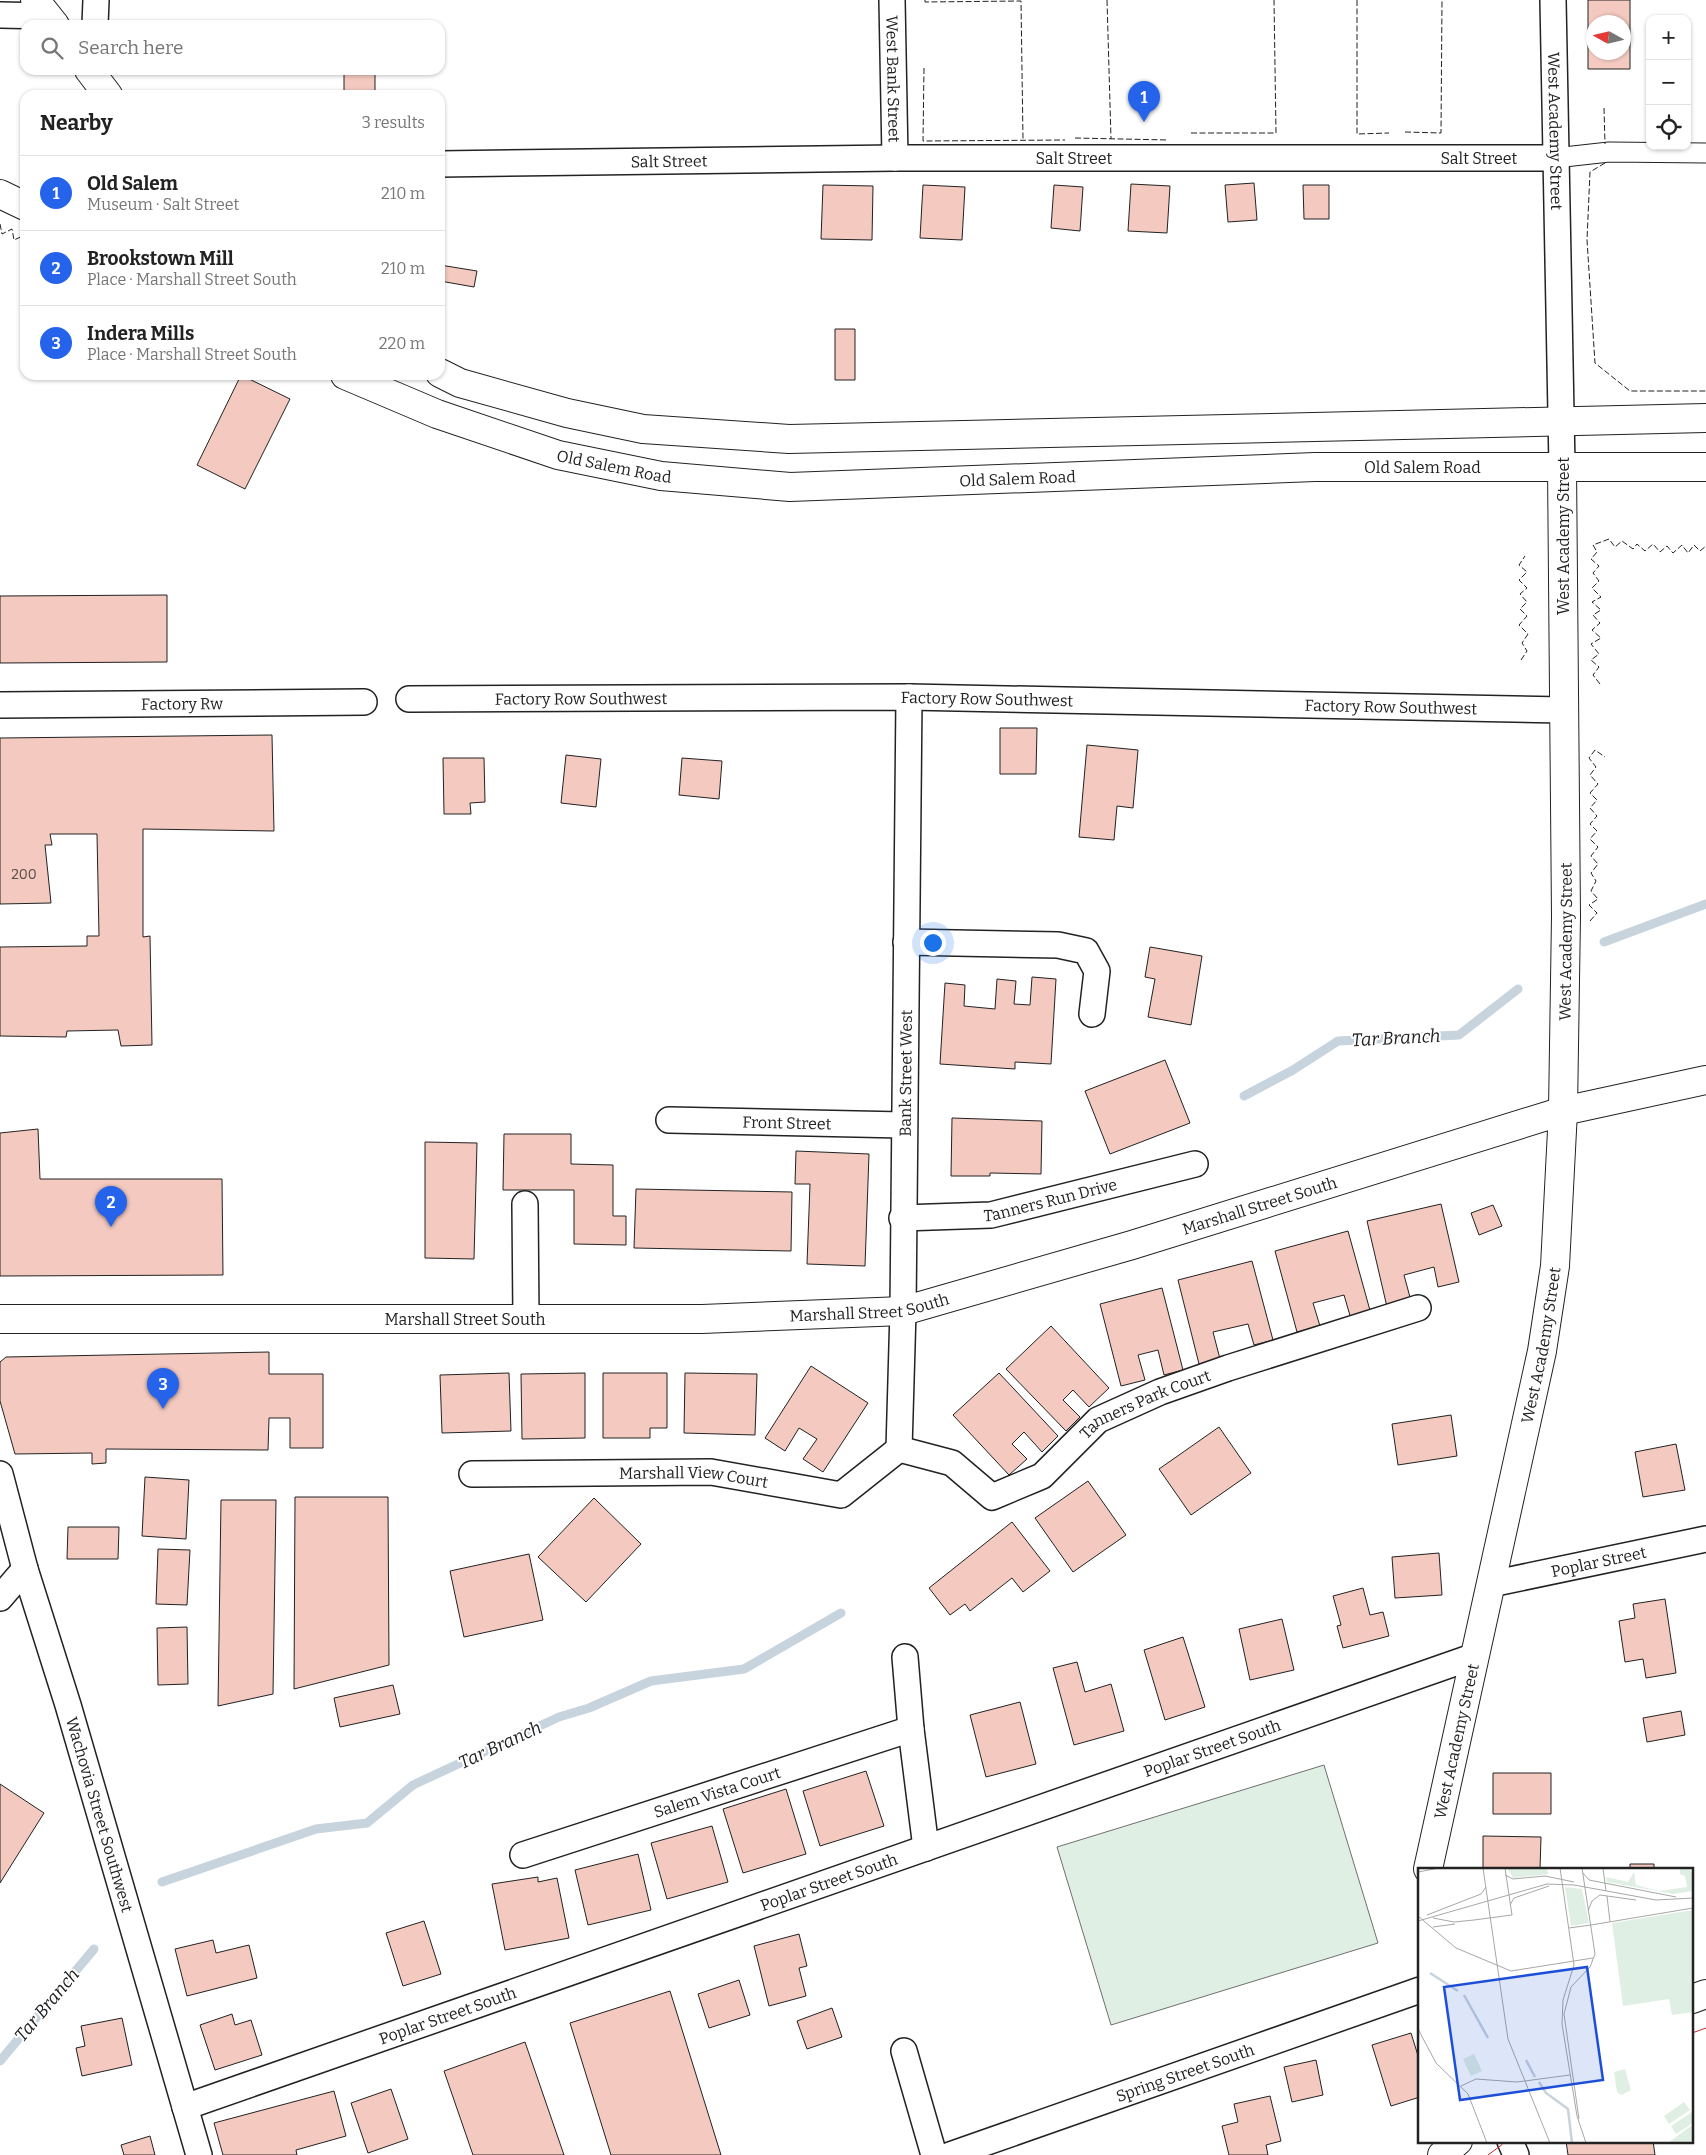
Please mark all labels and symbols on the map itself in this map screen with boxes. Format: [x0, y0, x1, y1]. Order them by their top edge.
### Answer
street label: West Bank Street [883, 15, 904, 143]
north arrow [1586, 15, 1631, 60]
street label: West Academy Street [1545, 52, 1567, 211]
pin: 1 [1128, 81, 1160, 122]
street label: Salt Street [1036, 149, 1113, 168]
street label: Salt Street [1441, 149, 1518, 168]
street label: Salt Street [630, 151, 708, 171]
street label: Old Salem Road [555, 445, 673, 486]
street label: West Academy Street [1554, 457, 1573, 615]
street label: Old Salem Road [1364, 458, 1481, 477]
street label: Old Salem Road [959, 467, 1077, 490]
street label: Factory Row Southwest [901, 687, 1074, 710]
street label: Factory Row Southwest [495, 688, 668, 708]
street label: Factory Rw [141, 694, 223, 713]
street label: Factory Row Southwest [1304, 695, 1478, 718]
street label: West Academy Street [1555, 862, 1576, 1021]
house number: 200 [11, 866, 37, 883]
your location [920, 930, 946, 956]
street label: Bank Street West [895, 1009, 915, 1137]
water label: Tar Branch [1351, 1025, 1441, 1051]
street label: Front Street [742, 1112, 832, 1133]
street label: Marshall Street South [1180, 1172, 1339, 1238]
street label: Tanners Run Drive [983, 1174, 1119, 1225]
pin: 2 [95, 1186, 127, 1227]
street label: West Academy Street [1517, 1266, 1564, 1425]
street label: Marshall Street South [789, 1289, 951, 1325]
street label: Marshall Street South [385, 1310, 546, 1329]
street label: Tanners Park Court [1076, 1365, 1213, 1442]
pin: 3 [147, 1368, 179, 1409]
street label: Marshall View Court [619, 1462, 770, 1491]
street label: Poplar Street [1549, 1542, 1648, 1581]
street label: West Academy Street [1430, 1662, 1482, 1820]
street label: Wachovia Street Southwest [63, 1715, 137, 1915]
street label: Poplar Street South [1141, 1715, 1283, 1781]
water label: Tar Branch [455, 1716, 545, 1774]
street label: Salem Vista Court [651, 1762, 783, 1821]
street label: Poplar Street South [758, 1849, 900, 1915]
inset map [1418, 1868, 1694, 2142]
water label: Tar Branch [10, 1964, 84, 2046]
street label: Poplar Street South [376, 1983, 519, 2048]
street label: Spring Street South [1113, 2040, 1257, 2106]

